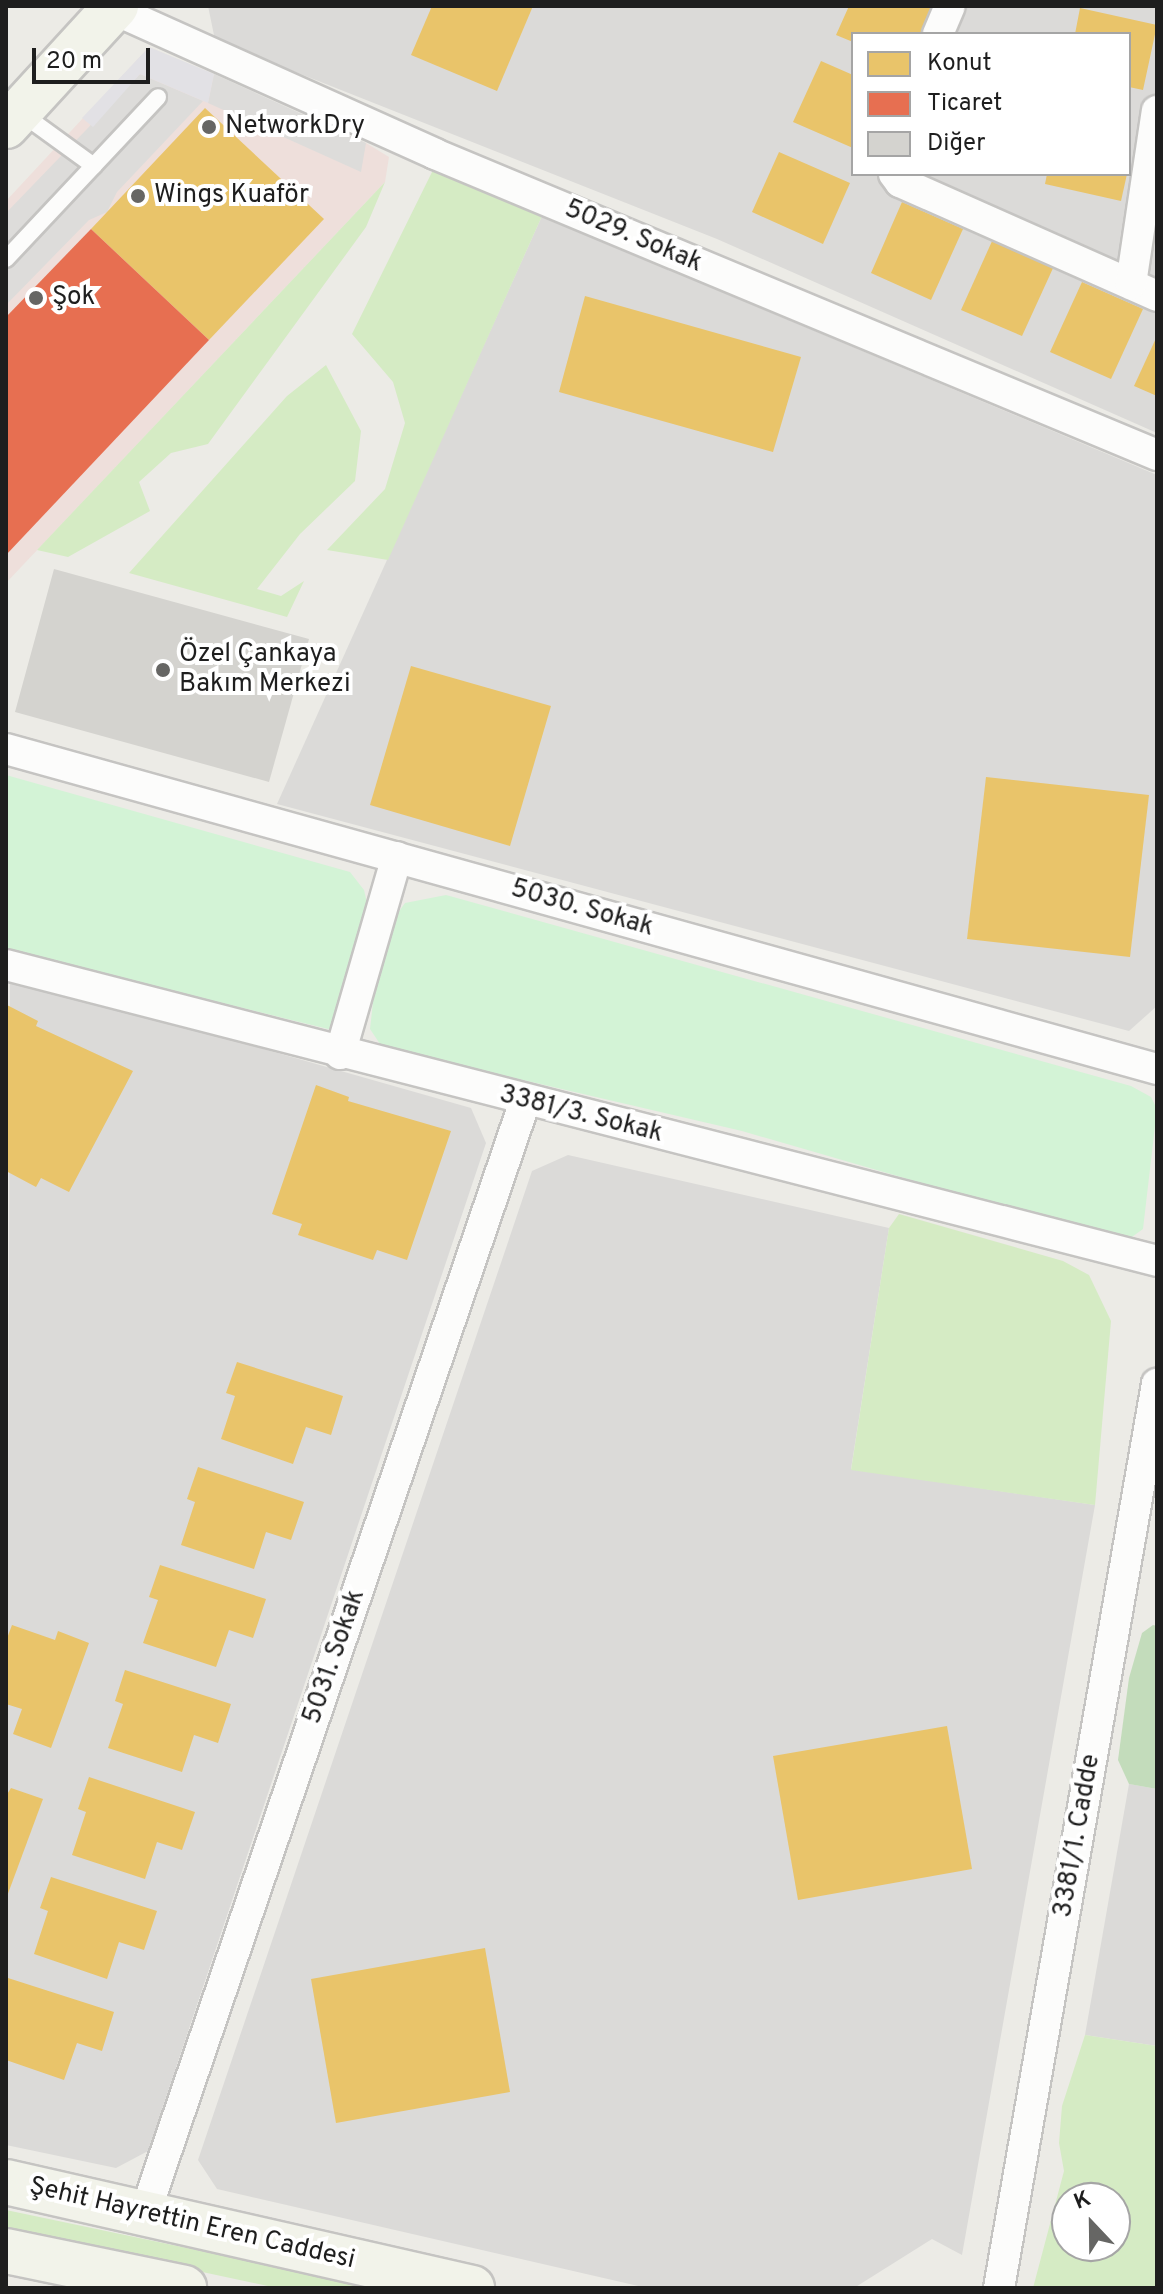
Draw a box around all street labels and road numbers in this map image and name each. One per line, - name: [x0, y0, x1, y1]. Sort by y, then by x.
- street label: 5029. Sokak: [560, 194, 706, 280]
- street label: 5030. Sokak: [507, 874, 657, 944]
- street label: 3381/3. Sokak: [496, 1080, 666, 1150]
- street label: 5031. Sokak: [297, 1586, 373, 1728]
- street label: 3381/1. Cadde: [1048, 1752, 1108, 1920]
- street label: Şehit Hayrettin Eren Caddesi: [26, 2171, 358, 2277]

